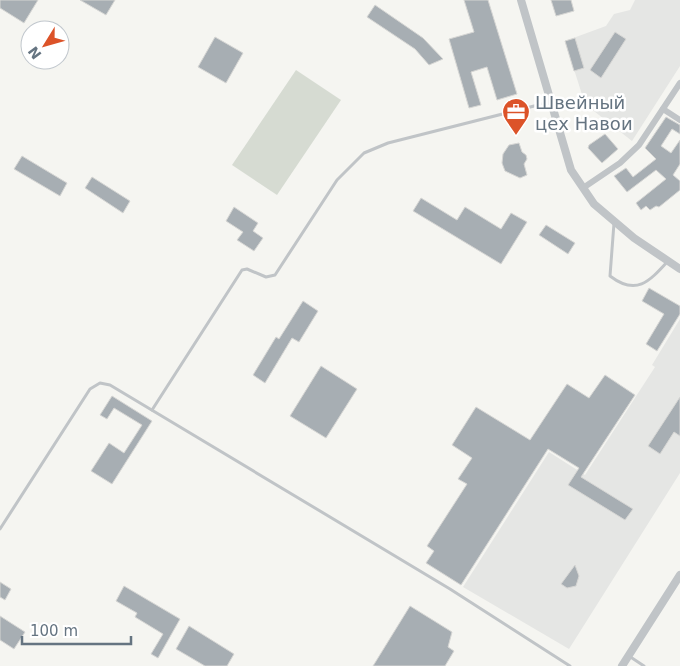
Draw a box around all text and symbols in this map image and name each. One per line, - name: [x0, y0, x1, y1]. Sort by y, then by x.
- north arrow: [20, 20, 70, 70]
- text: N: [25, 43, 45, 62]
- place label: Швейный цех Навои: [535, 92, 633, 134]
- office icon: Швейный цех Навои: [501, 97, 531, 136]
- scale bar: [22, 614, 131, 646]
- text: 100 m: [30, 622, 78, 640]

